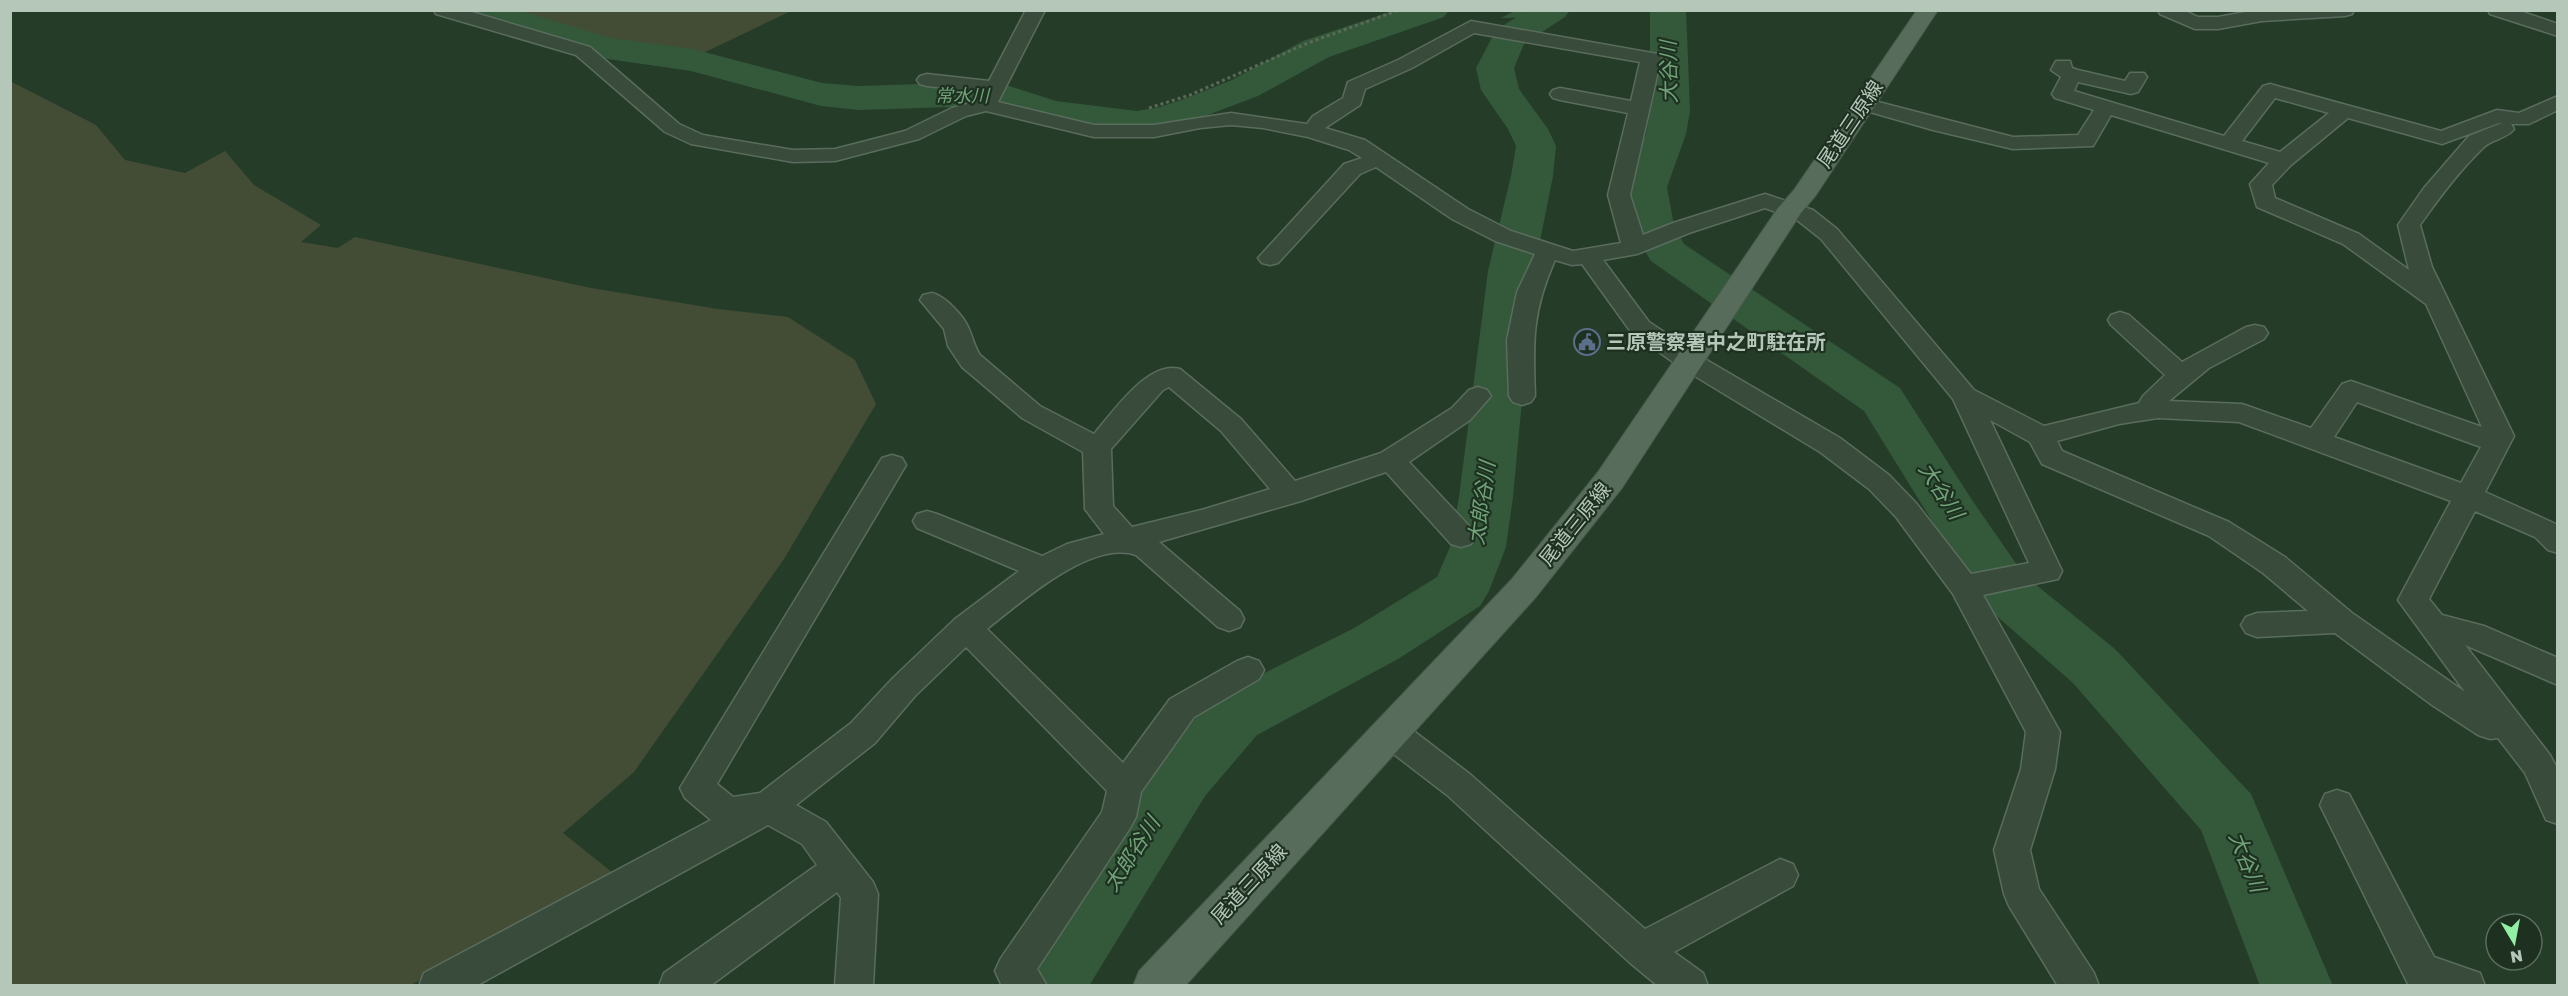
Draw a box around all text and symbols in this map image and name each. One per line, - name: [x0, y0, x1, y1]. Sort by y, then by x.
- water label: 大谷川: [1654, 38, 1682, 104]
- street label: 尾道三原線: [1811, 75, 1887, 172]
- water label: 常水川: [935, 84, 991, 106]
- public building icon: 三原警察署中之町駐在所: [1572, 327, 1602, 357]
- place label: 三原警察署中之町駐在所: [1606, 329, 1826, 353]
- water label: 太郎谷川: [1462, 457, 1500, 546]
- water label: 大谷川: [1914, 457, 1971, 526]
- street label: 尾道三原線: [1533, 477, 1615, 570]
- water label: 太郎谷川: [1097, 809, 1166, 896]
- water label: 大谷川: [2224, 828, 2273, 898]
- street label: 尾道三原線: [1205, 839, 1291, 928]
- north arrow: [2484, 912, 2544, 972]
- text: N: [2509, 946, 2524, 968]

